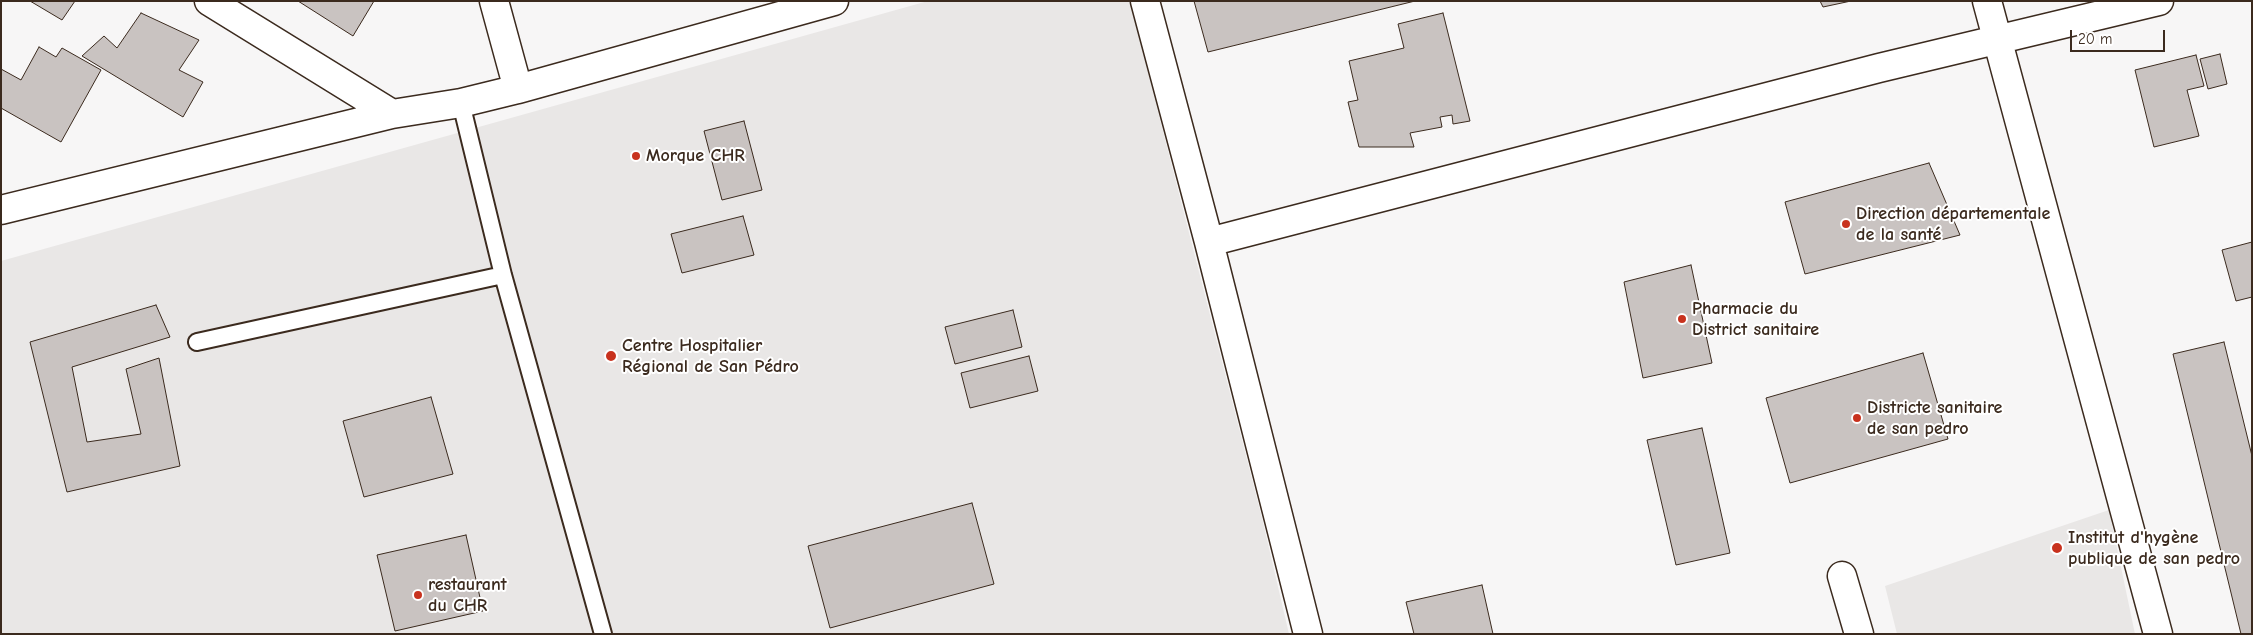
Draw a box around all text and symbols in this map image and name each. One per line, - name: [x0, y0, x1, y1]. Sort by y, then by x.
- scale bar: [2073, 20, 2168, 52]
- text: 20 m: [2078, 30, 2112, 48]
- place label: Morque CHR: [646, 145, 745, 167]
- marker: Morque CHR: [630, 150, 642, 162]
- place label: Direction départementale de la santé: [1856, 203, 2050, 245]
- marker: Direction départementale de la santé: [1840, 218, 1852, 230]
- place label: Pharmacie du District sanitaire: [1692, 298, 1819, 340]
- marker: Pharmacie du District sanitaire: [1676, 313, 1688, 325]
- place label: Centre Hospitalier Régional de San Pédro: [622, 335, 799, 378]
- marker: Centre Hospitalier Régional de San Pédro: [604, 349, 618, 363]
- place label: Districte sanitaire de san pedro: [1867, 397, 2002, 439]
- marker: Districte sanitaire de san pedro: [1851, 412, 1863, 424]
- place label: Institut d'hygène publique de san pedro: [2068, 527, 2240, 570]
- marker: Institut d'hygène publique de san pedro: [2050, 541, 2064, 555]
- place label: restaurant du CHR: [428, 574, 507, 616]
- marker: restaurant du CHR: [412, 589, 424, 601]

